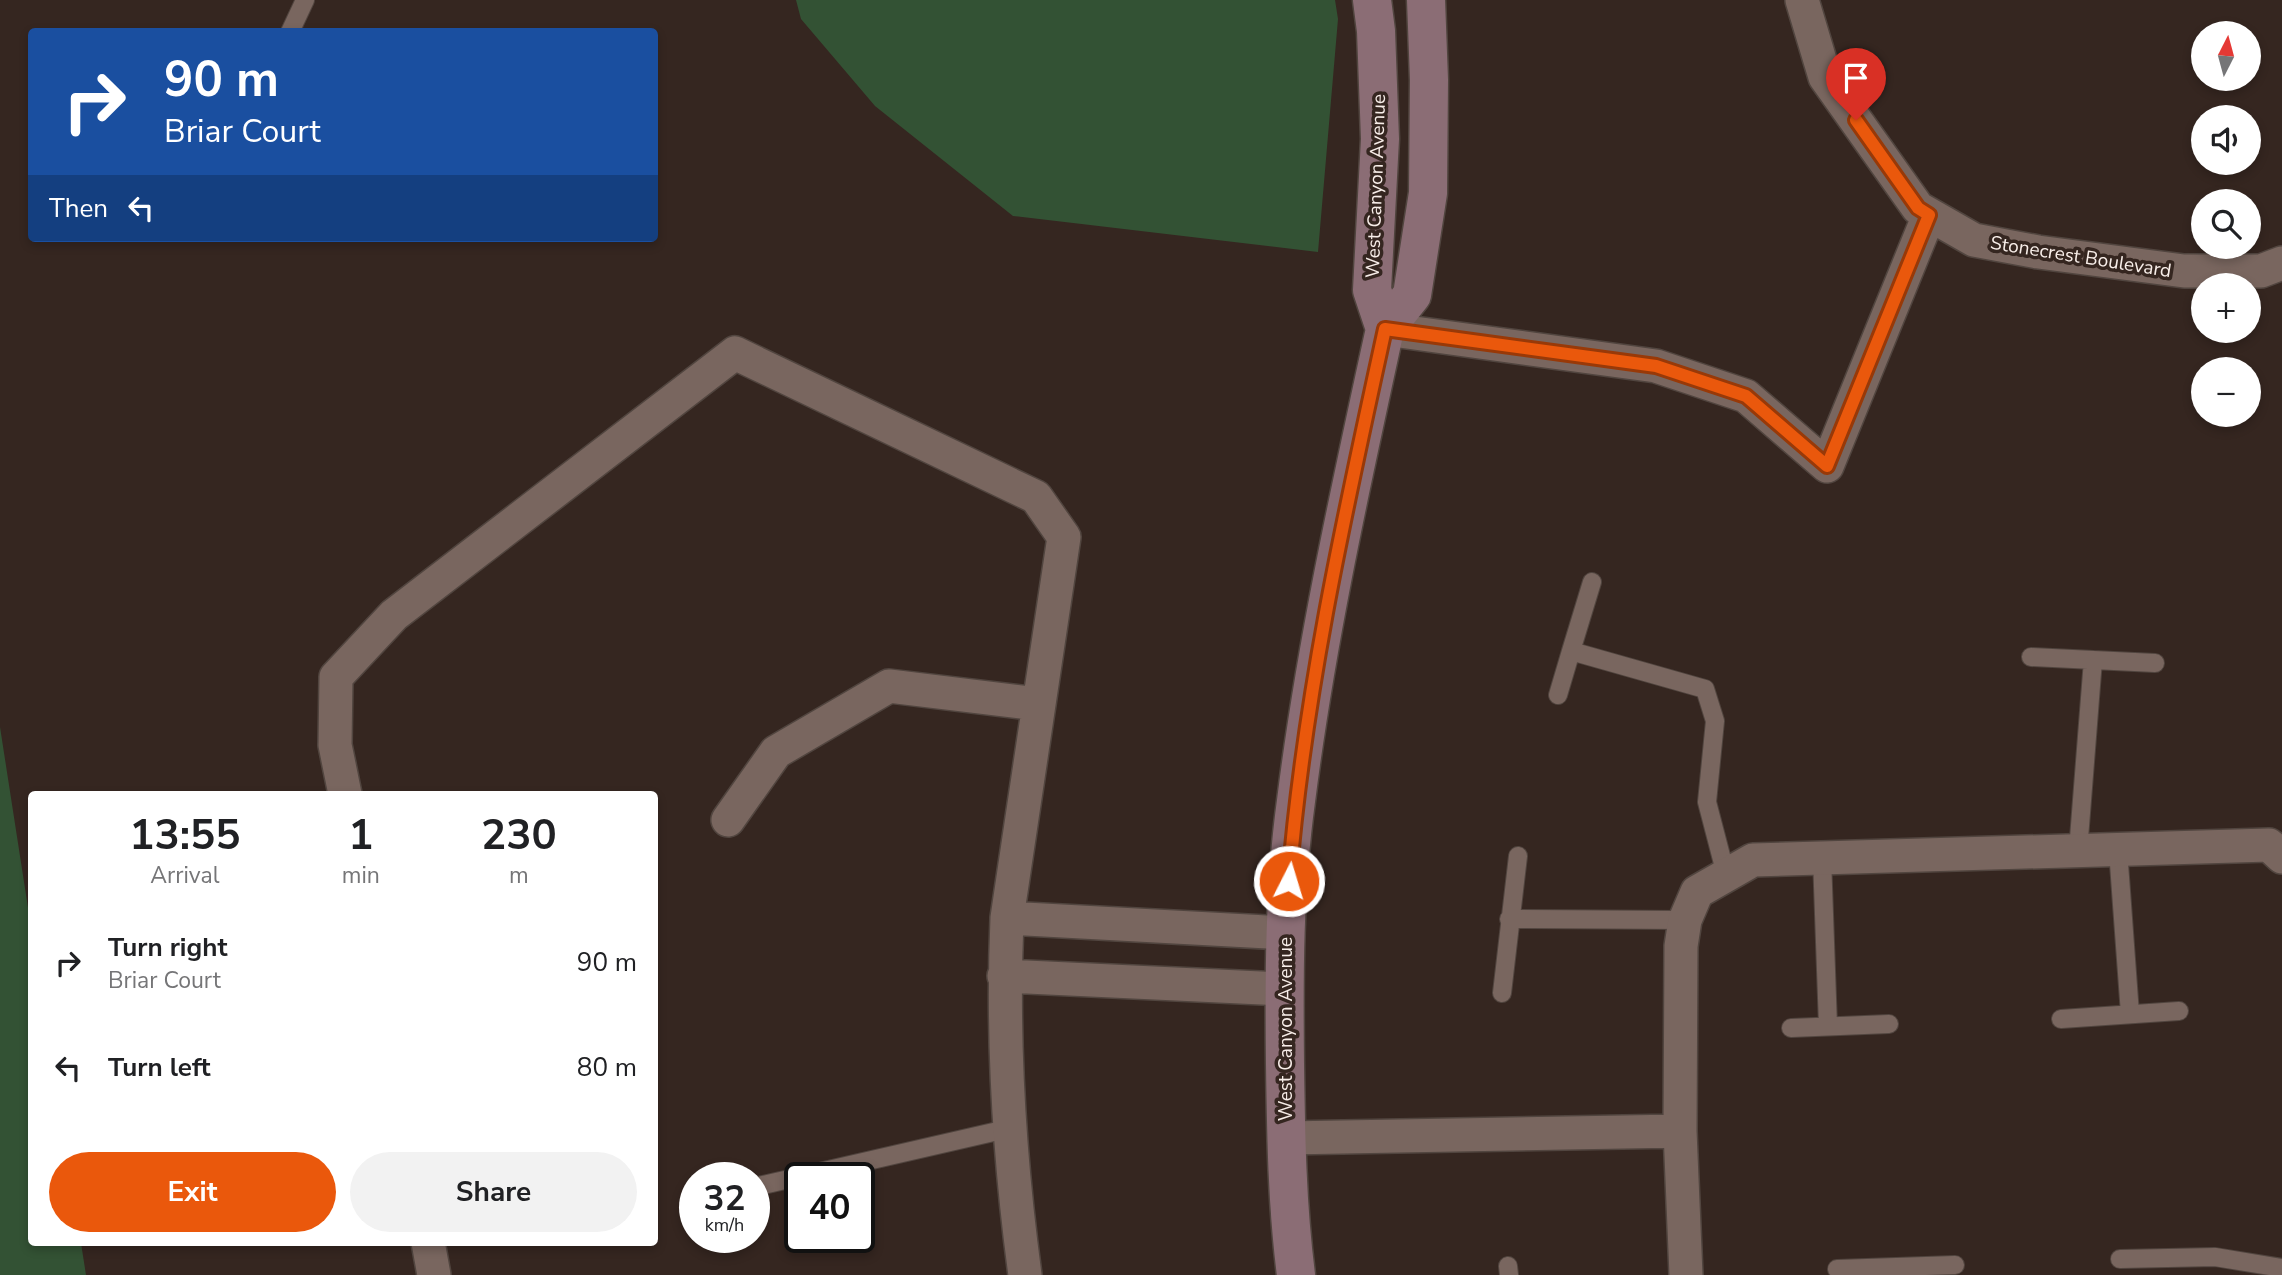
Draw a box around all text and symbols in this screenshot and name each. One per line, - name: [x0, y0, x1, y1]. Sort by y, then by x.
- north arrow: [2191, 21, 2261, 91]
- map controls: [2191, 21, 2261, 427]
- text: 90 m: [164, 46, 279, 113]
- pin: [1826, 48, 1886, 120]
- icon: right: [49, 56, 140, 147]
- icon: arrive: [1837, 59, 1875, 97]
- street label: West Canyon Avenue: [1360, 94, 1392, 279]
- button: sound: [2191, 105, 2261, 175]
- text: Briar Court: [164, 110, 321, 153]
- icon: left: [122, 189, 160, 227]
- button: search: [2191, 189, 2261, 259]
- text: Then: [49, 191, 108, 226]
- street label: Stonecrest Boulevard: [1989, 230, 2173, 284]
- button: +: [2191, 273, 2261, 343]
- button: −: [2191, 357, 2261, 427]
- text: 13:55: [129, 807, 240, 864]
- text: 1: [348, 807, 373, 864]
- text: 230: [481, 807, 557, 864]
- position arrow: [1252, 844, 1326, 918]
- text: Arrival: [150, 860, 219, 891]
- text: min: [342, 860, 380, 891]
- text: m: [509, 860, 529, 891]
- text: Turn right: [108, 930, 227, 965]
- street label: West Canyon Avenue: [1273, 937, 1299, 1121]
- icon: right: [49, 944, 87, 982]
- text: 90 m: [577, 945, 637, 980]
- text: Briar Court: [108, 965, 221, 996]
- icon: left: [49, 1049, 87, 1087]
- text: Turn left: [108, 1050, 211, 1085]
- text: 80 m: [577, 1050, 637, 1085]
- button: Exit: [49, 1152, 336, 1232]
- button: Share: [350, 1152, 637, 1232]
- speed limit sign: 40: [784, 1162, 875, 1253]
- text: 32: [703, 1175, 746, 1222]
- text: km/h: [705, 1213, 744, 1237]

